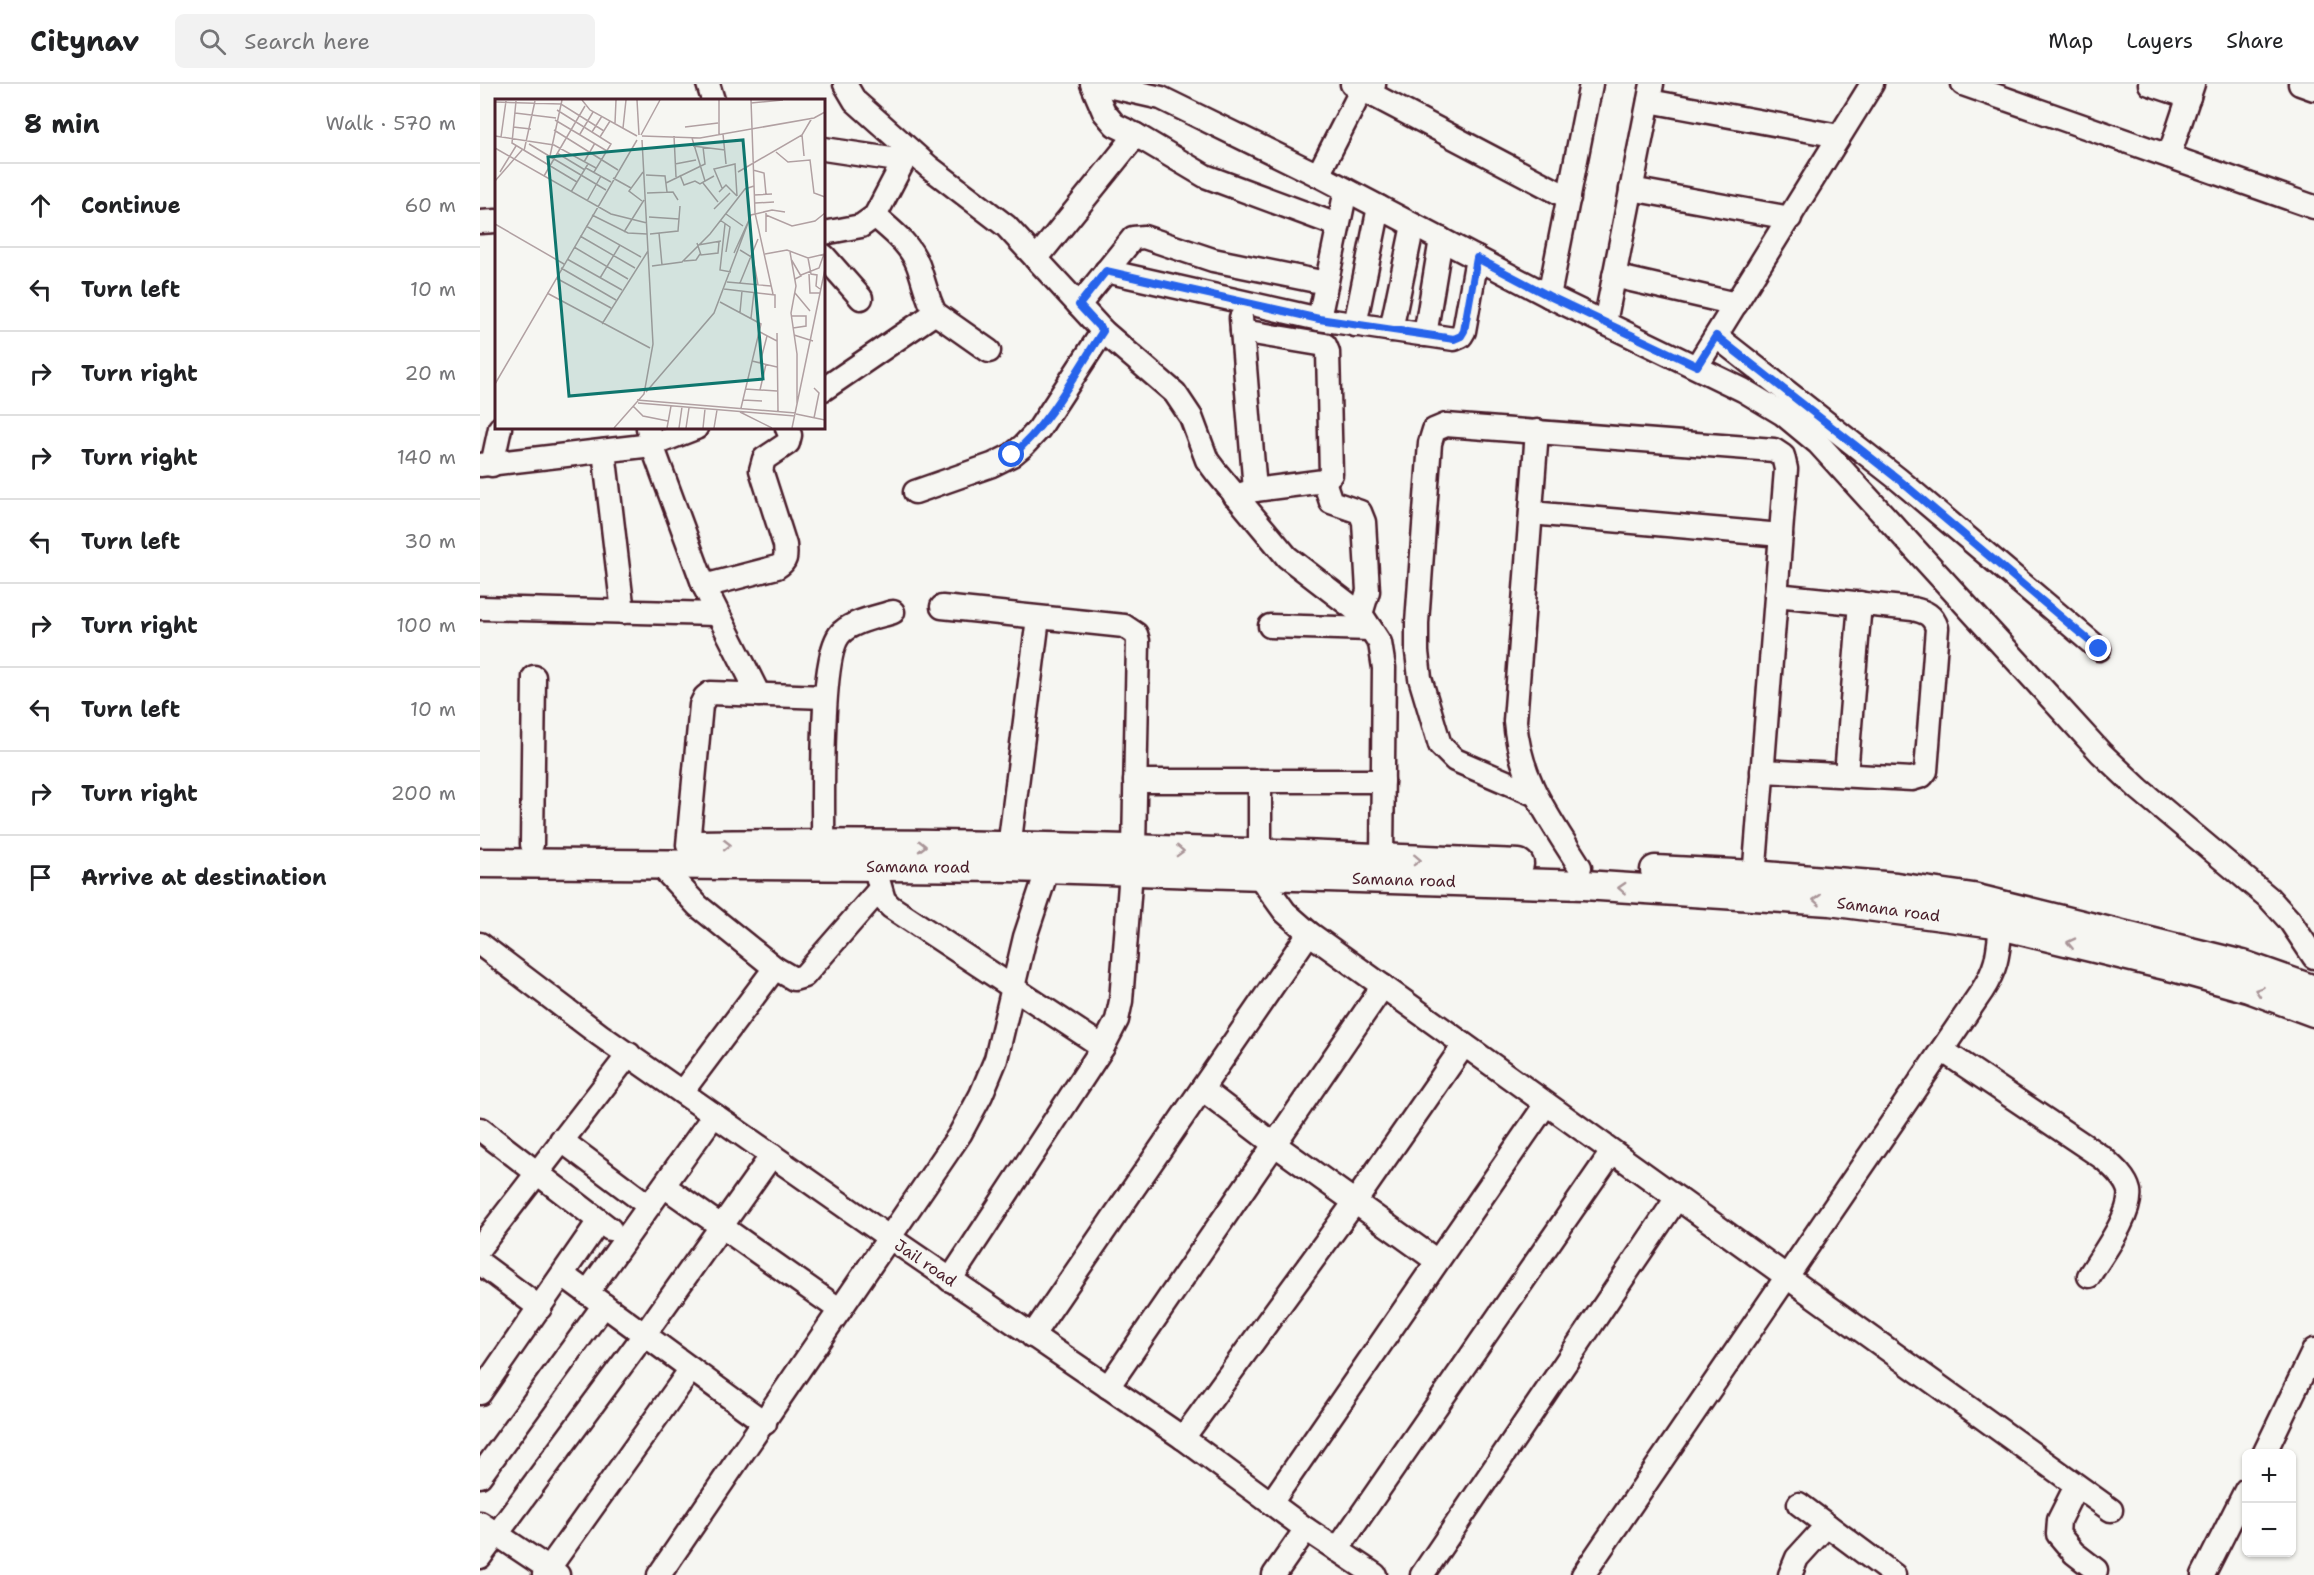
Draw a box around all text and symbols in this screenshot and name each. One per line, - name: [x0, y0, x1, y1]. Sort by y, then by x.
- search box: [175, 14, 595, 68]
- text: Citynav: [30, 22, 139, 60]
- icon: search: [196, 25, 229, 58]
- text: Search here: [244, 27, 370, 56]
- text: Map: [2048, 27, 2093, 55]
- text: Layers: [2126, 27, 2193, 55]
- text: Share: [2226, 27, 2284, 55]
- inset map: [495, 99, 825, 429]
- text: 8 min: [24, 106, 100, 141]
- text: Walk · 570 m: [326, 110, 456, 136]
- icon: ahead: [24, 189, 57, 222]
- text: Continue: [81, 191, 181, 220]
- text: 60 m: [404, 192, 456, 218]
- icon: left: [24, 273, 57, 306]
- text: Turn left: [81, 275, 180, 304]
- text: 10 m: [410, 276, 456, 302]
- icon: right: [24, 357, 57, 390]
- text: Turn right: [81, 359, 198, 388]
- text: 20 m: [405, 360, 456, 386]
- icon: right: [24, 441, 57, 474]
- route start: [998, 441, 1024, 467]
- text: Turn right: [81, 443, 198, 472]
- text: 140 m: [397, 444, 456, 470]
- icon: left: [24, 525, 57, 558]
- text: Turn left: [81, 527, 180, 556]
- text: 30 m: [404, 528, 456, 554]
- icon: right: [24, 609, 57, 642]
- text: Turn right: [81, 611, 198, 640]
- text: 100 m: [396, 612, 456, 638]
- route end: [2085, 635, 2111, 661]
- icon: left: [24, 693, 57, 726]
- text: Turn left: [81, 695, 180, 724]
- text: 10 m: [410, 696, 456, 722]
- icon: right: [24, 777, 57, 810]
- text: Turn right: [81, 779, 198, 808]
- text: 200 m: [391, 780, 456, 806]
- one-way arrow: [723, 839, 732, 851]
- one-way arrow: [918, 840, 927, 852]
- one-way arrow: [1176, 845, 1185, 857]
- one-way arrow: [1413, 853, 1422, 866]
- street label: Samana road: [866, 856, 970, 878]
- icon: arrive: [24, 861, 57, 894]
- text: Arrive at destination: [81, 863, 327, 892]
- street label: Samana road: [1352, 868, 1456, 892]
- one-way arrow: [1618, 881, 1627, 894]
- street label: Samana road: [1836, 892, 1941, 927]
- one-way arrow: [1812, 894, 1821, 907]
- one-way arrow: [2066, 937, 2076, 950]
- one-way arrow: [2254, 986, 2265, 999]
- street label: Jail road: [891, 1234, 961, 1291]
- map controls: [2242, 1449, 2296, 1557]
- button: +: [2242, 1449, 2296, 1503]
- button: −: [2242, 1503, 2296, 1557]

